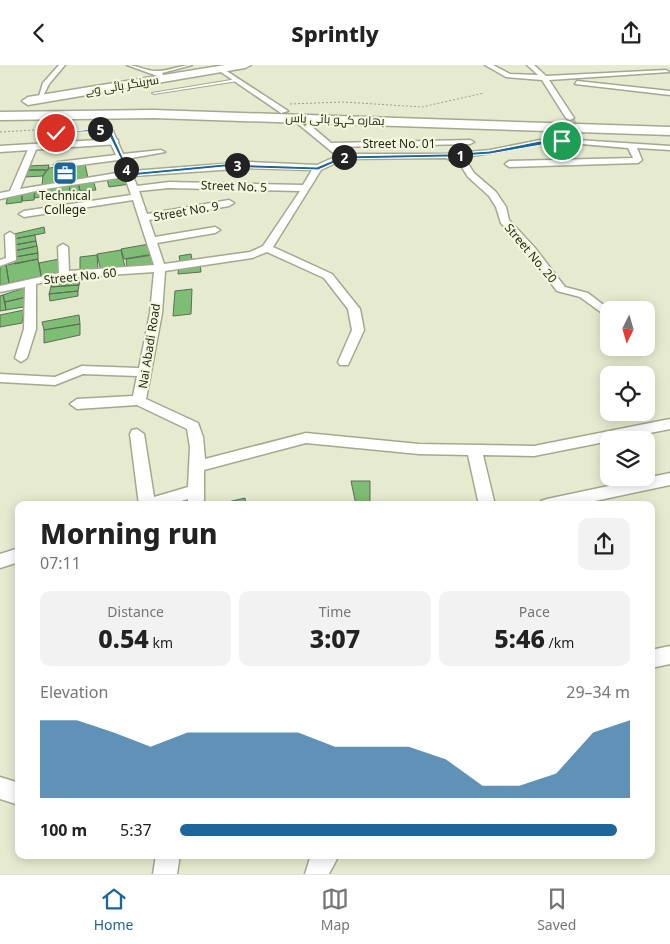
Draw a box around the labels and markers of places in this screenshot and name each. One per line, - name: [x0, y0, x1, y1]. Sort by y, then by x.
- pin: [35, 112, 77, 154]
- pin: 5: [88, 117, 112, 141]
- pin: [541, 120, 583, 162]
- pin: 1: [448, 143, 472, 167]
- pin: 2: [332, 145, 356, 169]
- pin: 3: [224, 153, 250, 177]
- pin: 4: [114, 157, 138, 181]
- office icon: Technical College: [52, 160, 78, 186]
- place label: Technical College: [39, 187, 91, 218]

